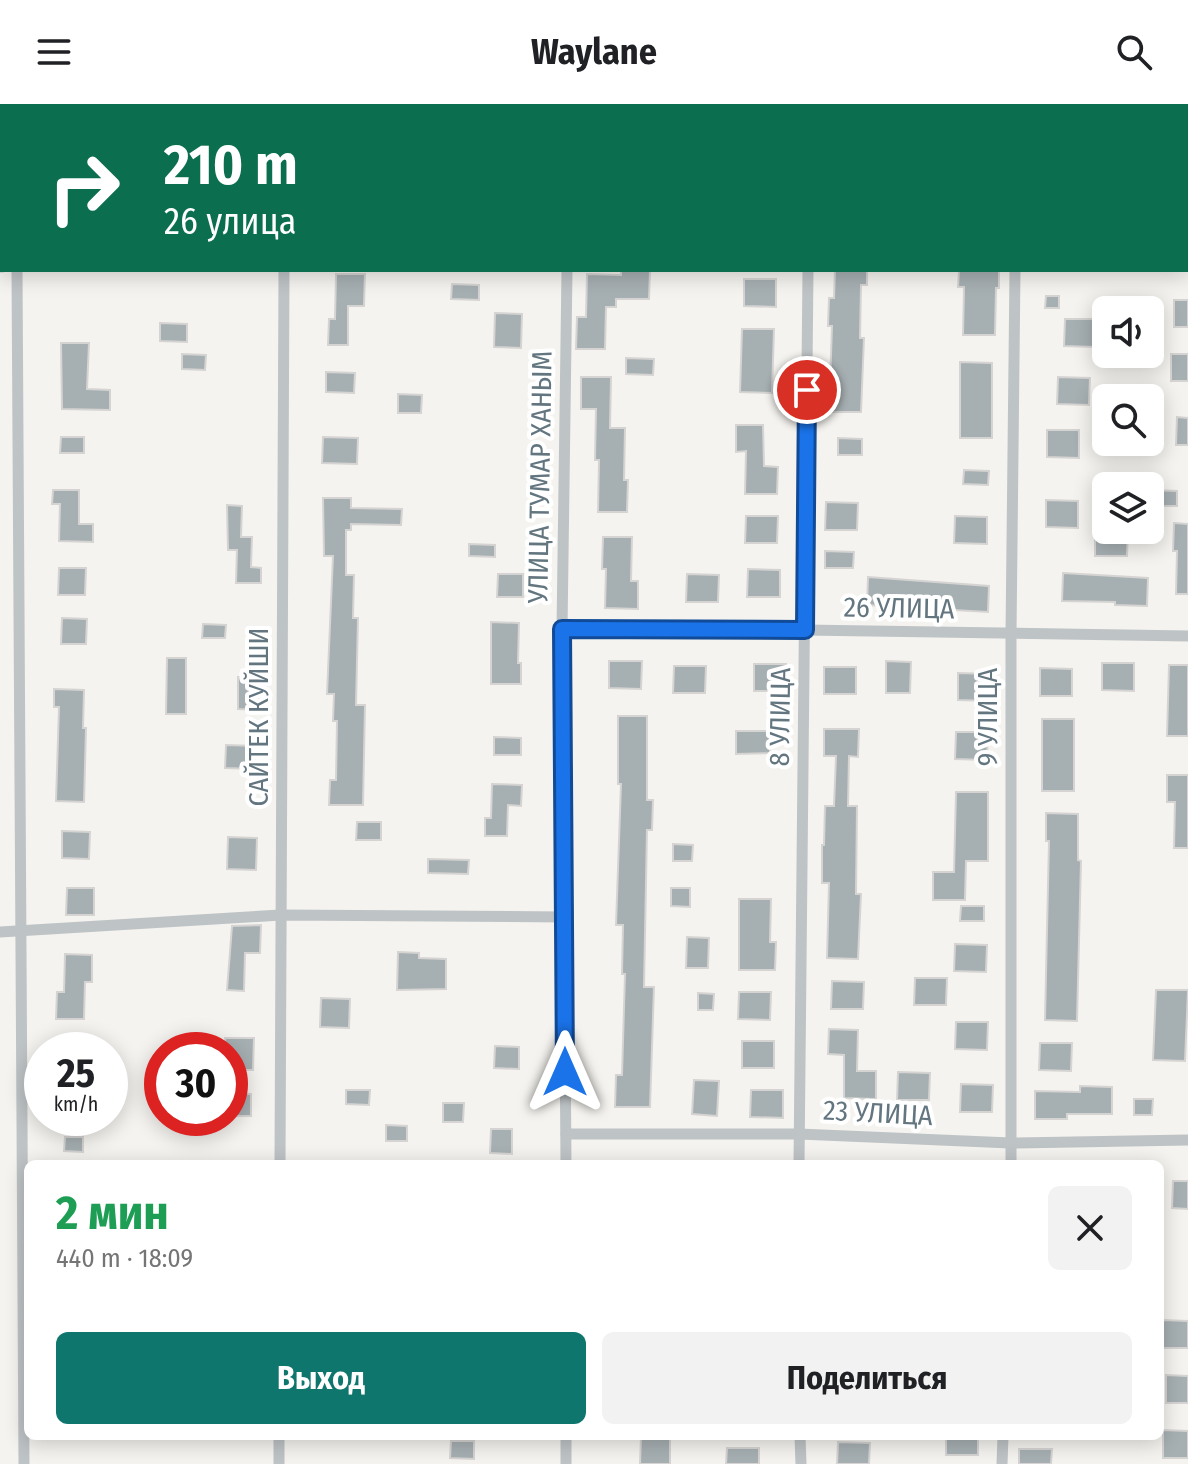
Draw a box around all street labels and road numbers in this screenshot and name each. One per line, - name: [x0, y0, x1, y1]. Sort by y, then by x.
- street label: УЛИЦА ТУМАР ХАНЫМ: [521, 350, 559, 605]
- street label: 26 УЛИЦА: [843, 591, 955, 625]
- street label: САЙТЕК КУЙШИ: [242, 627, 275, 807]
- street label: 8 УЛИЦА: [763, 667, 797, 767]
- street label: 9 УЛИЦА: [971, 668, 1004, 766]
- street label: 23 УЛИЦА: [822, 1094, 934, 1132]

